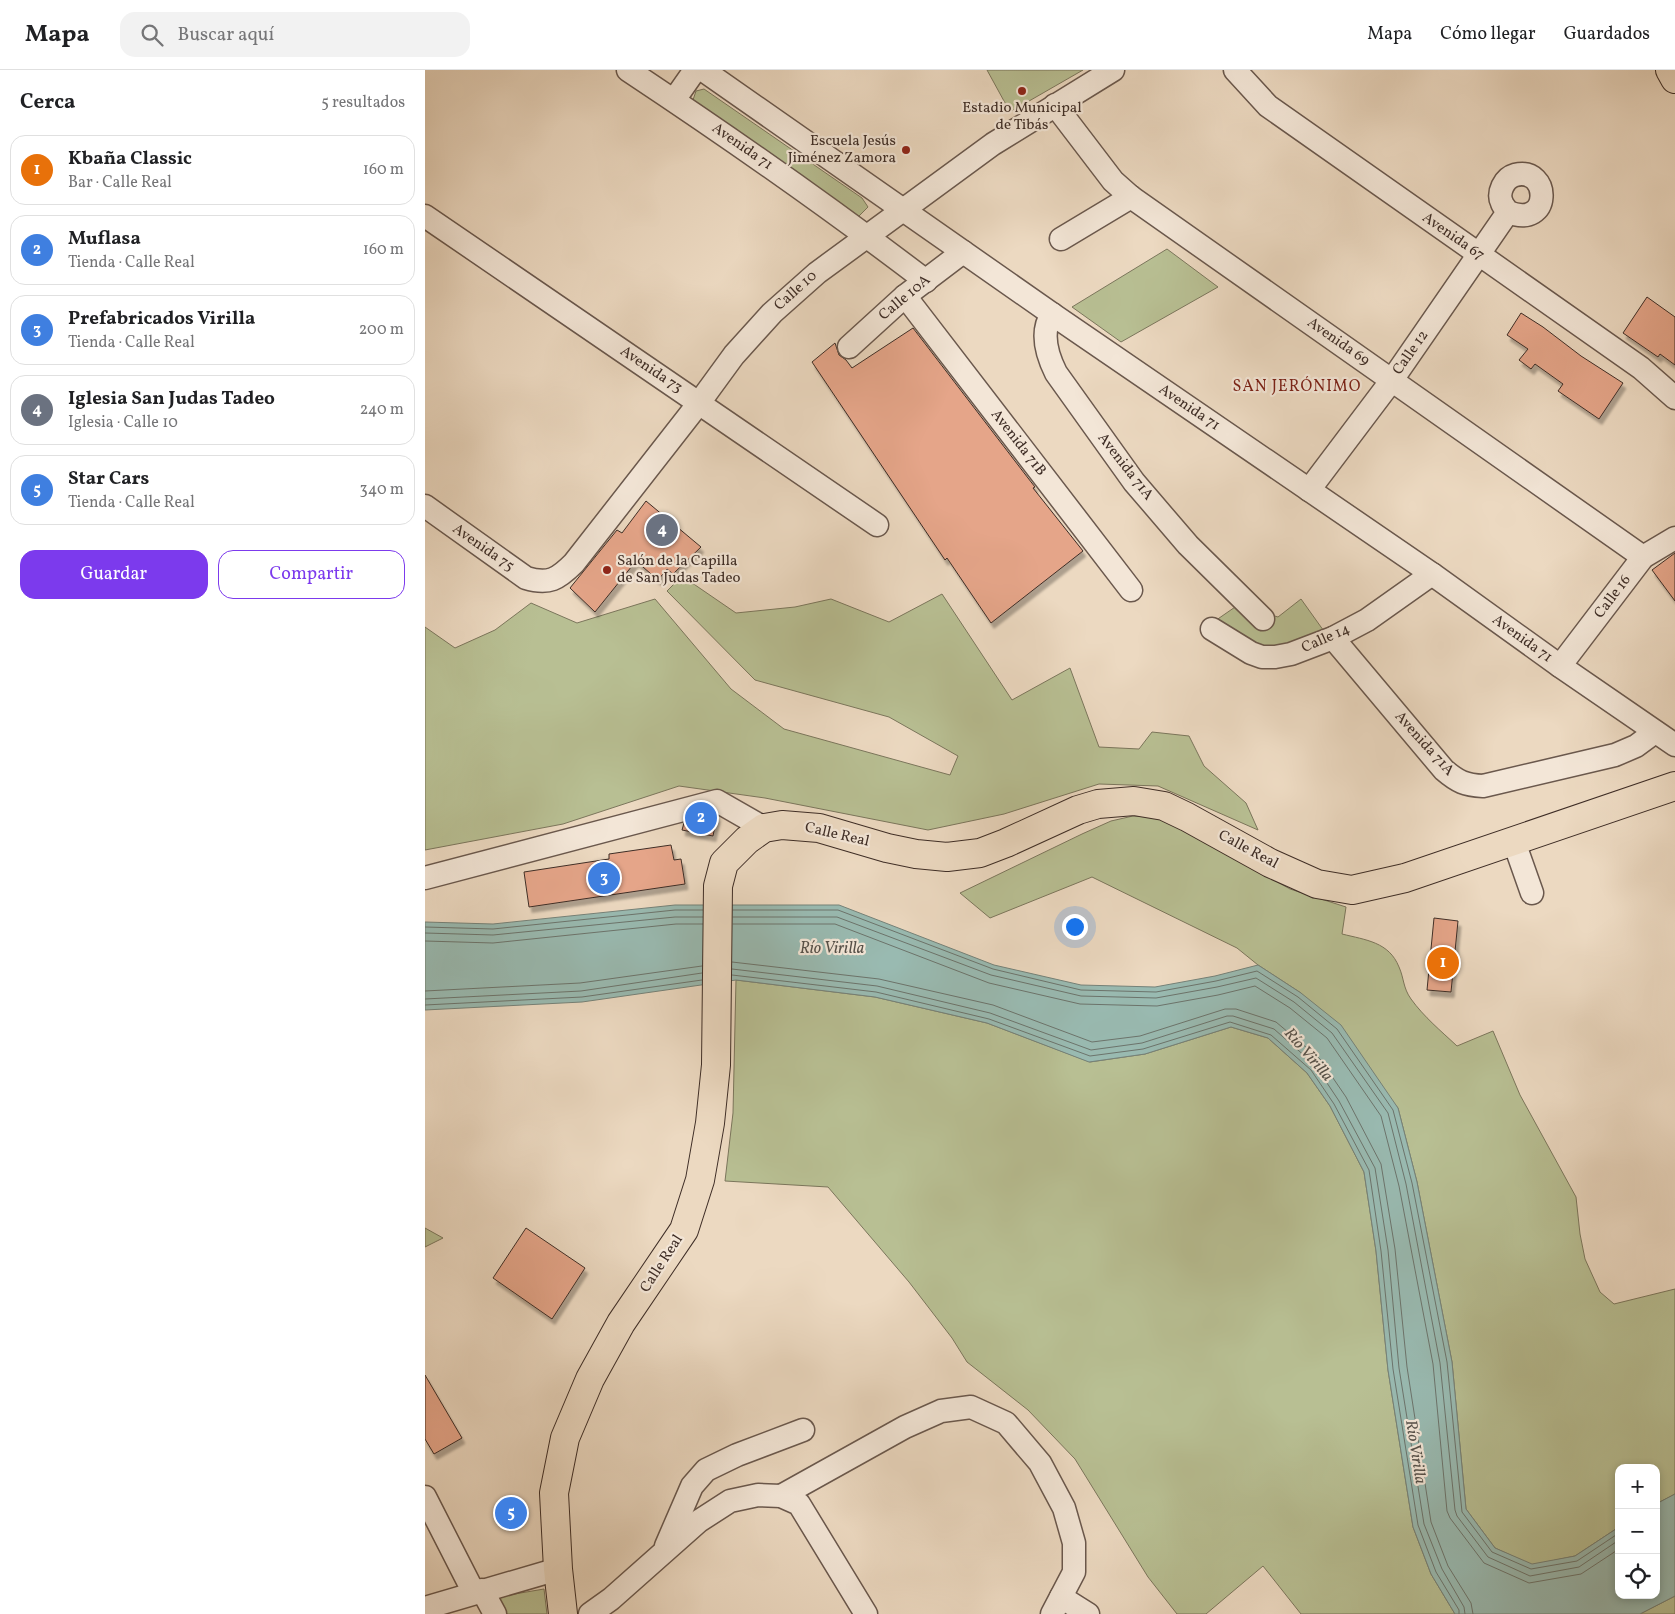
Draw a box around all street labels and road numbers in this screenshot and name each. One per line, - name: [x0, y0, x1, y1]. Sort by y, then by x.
- street label: Avenida 71: [707, 118, 777, 176]
- street label: Avenida 67: [1418, 208, 1488, 266]
- street label: Calle 10: [770, 266, 822, 316]
- street label: Calle 10A: [875, 270, 936, 326]
- street label: Avenida 69: [1302, 313, 1374, 371]
- street label: Calle 12: [1388, 326, 1434, 380]
- street label: Avenida 73: [616, 341, 686, 399]
- street label: Avenida 71: [1154, 380, 1224, 436]
- street label: Avenida 71B: [985, 405, 1051, 481]
- street label: Avenida 71A: [1092, 429, 1158, 506]
- street label: Avenida 75: [448, 519, 518, 577]
- street label: Calle 16: [1590, 571, 1636, 623]
- street label: Avenida 71: [1487, 610, 1557, 668]
- street label: Calle 14: [1298, 619, 1354, 659]
- street label: Avenida 71A: [1389, 707, 1459, 781]
- street label: Calle Real: [803, 817, 871, 853]
- street label: Calle Real: [1214, 825, 1282, 875]
- street label: Calle Real: [635, 1231, 689, 1297]

